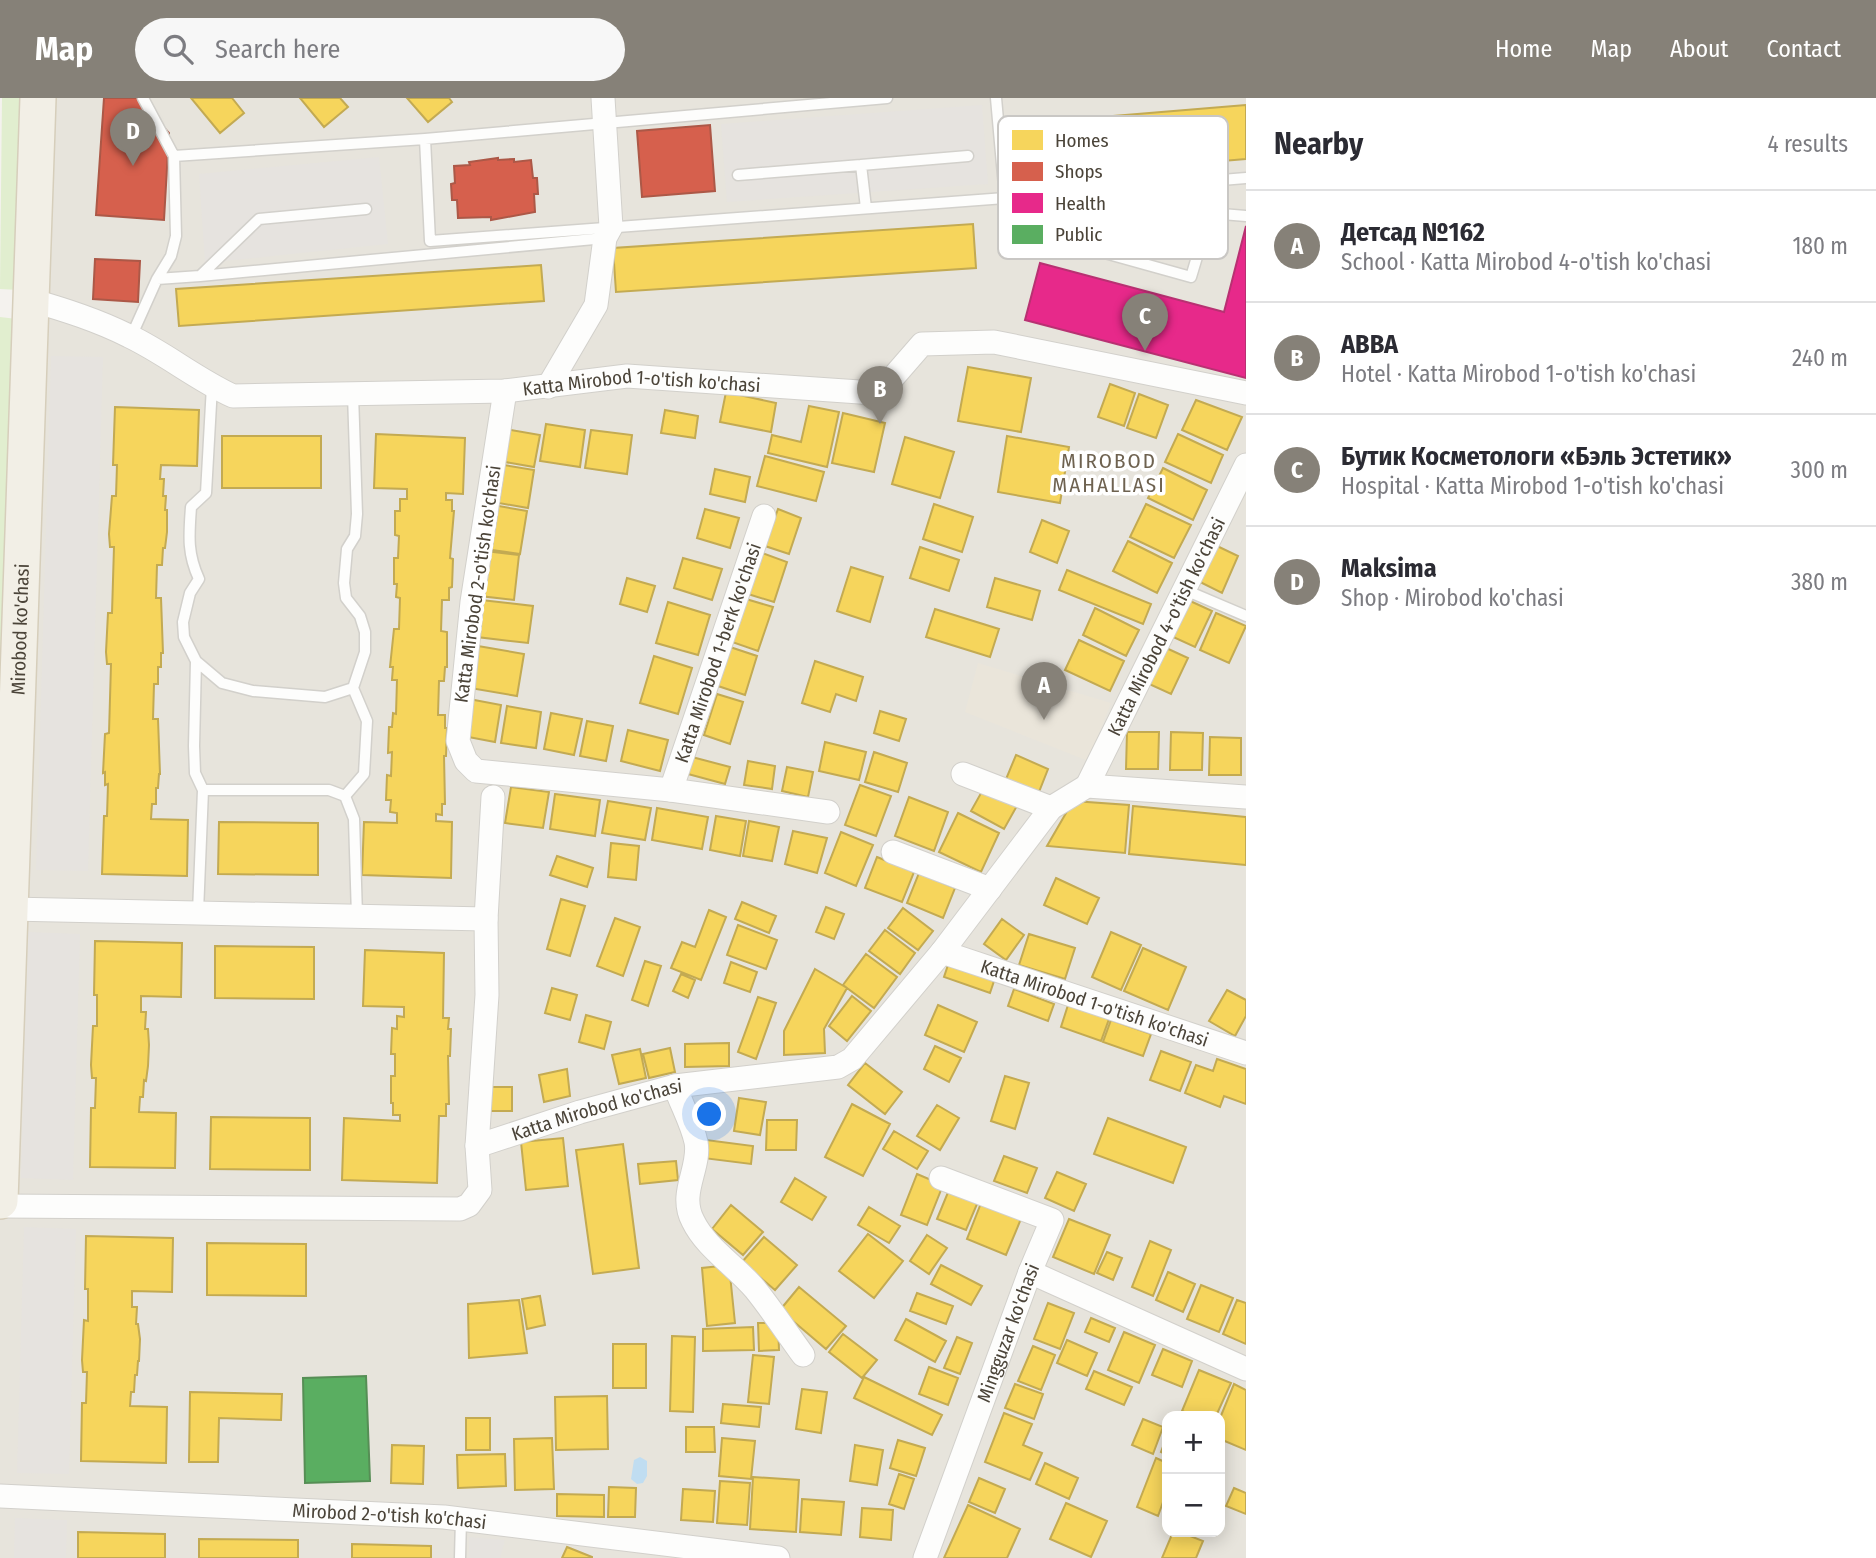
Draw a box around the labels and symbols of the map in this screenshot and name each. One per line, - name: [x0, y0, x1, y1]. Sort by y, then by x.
- pin: D: [110, 108, 156, 166]
- legend: [998, 116, 1228, 259]
- text: Homes: [1055, 129, 1109, 152]
- text: Shops: [1055, 160, 1103, 183]
- text: Health: [1055, 192, 1106, 215]
- text: Public: [1055, 223, 1102, 246]
- pin: C: [1122, 293, 1168, 351]
- street label: Katta Mirobod 1-o'tish ko'chasi: [521, 364, 761, 401]
- pin: B: [857, 366, 903, 424]
- district label: MIROBOD MAHALLASI: [1052, 448, 1166, 498]
- street label: Katta Mirobod 2-o'tish ko'chasi: [449, 464, 506, 704]
- street label: Katta Mirobod 4-o'tish ko'chasi: [1103, 514, 1230, 740]
- street label: Katta Mirobod 1-berk ko'chasi: [670, 540, 766, 766]
- street label: Mirobod ko'chasi: [6, 563, 34, 696]
- pin: A: [1021, 662, 1067, 720]
- street label: Katta Mirobod 1-o'tish ko'chasi: [978, 955, 1212, 1052]
- street label: Katta Mirobod ko'chasi: [509, 1074, 683, 1146]
- your location: [692, 1097, 726, 1131]
- street label: Mingguzar ko'chasi: [972, 1260, 1044, 1405]
- street label: Mirobod 2-o'tish ko'chasi: [292, 1499, 488, 1534]

